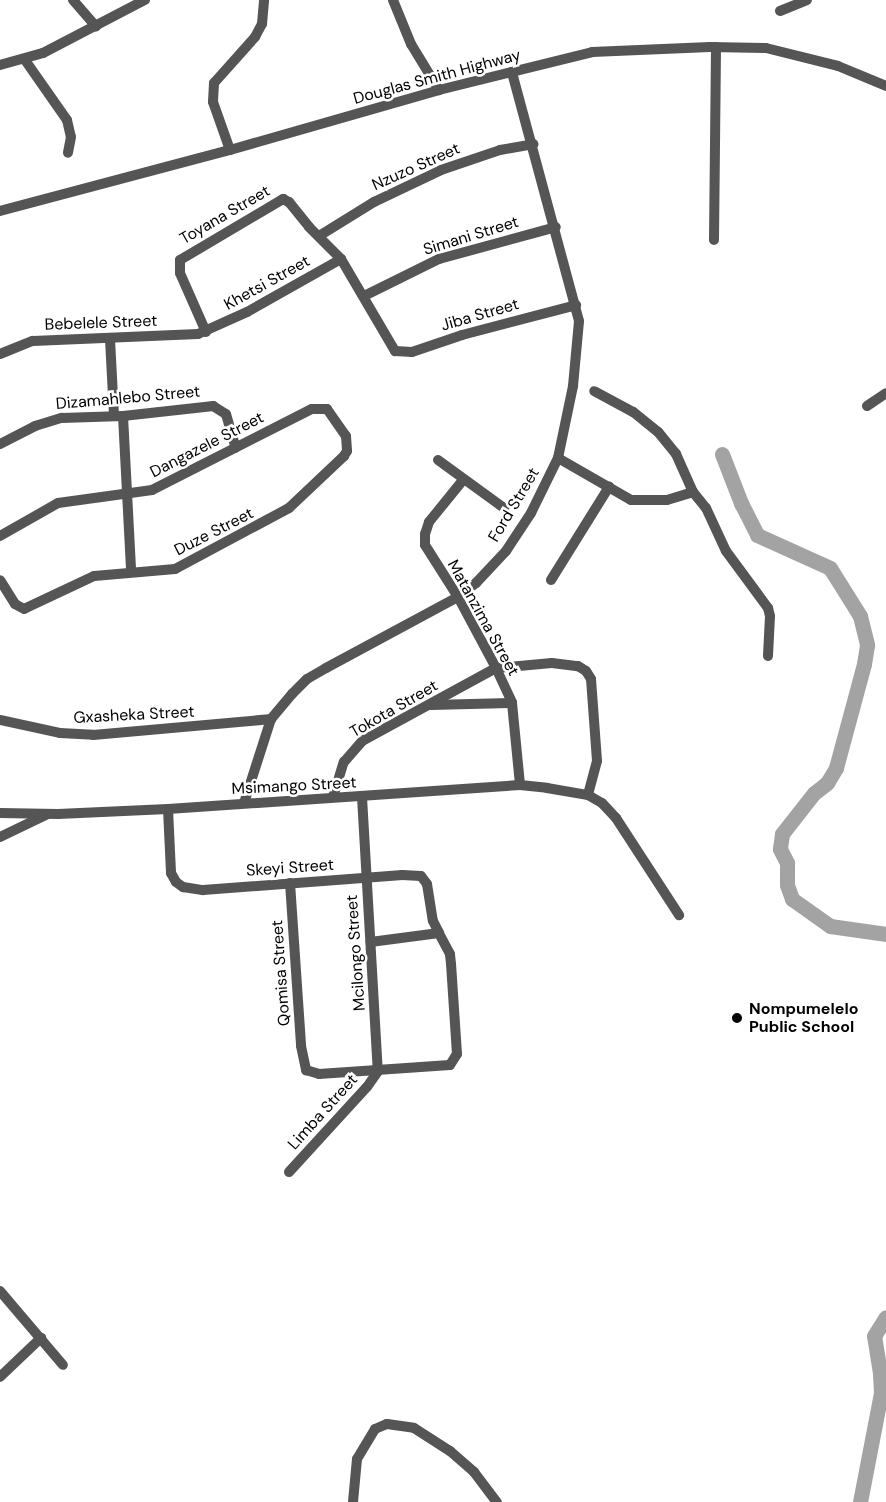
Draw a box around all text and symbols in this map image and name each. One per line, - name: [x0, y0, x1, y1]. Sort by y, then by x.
- street label: Douglas Smith Highway: [351, 45, 523, 109]
- street label: Nzuzo Street: [369, 139, 463, 195]
- street label: Toyana Street: [176, 181, 274, 249]
- street label: Simani Street: [421, 212, 521, 260]
- street label: Khetsi Street: [221, 252, 313, 314]
- street label: Jiba Street: [439, 295, 521, 335]
- street label: Bebelele Street: [44, 311, 158, 335]
- street label: Dizamahlebo Street: [55, 382, 201, 414]
- street label: Dangazele Street: [147, 408, 267, 482]
- street label: Ford Street: [484, 465, 544, 545]
- street label: Duze Street: [171, 504, 257, 560]
- street label: Matanzima Street: [443, 557, 523, 679]
- street label: Tokota Street: [347, 676, 441, 742]
- street label: Gxasheka Street: [73, 702, 195, 728]
- street label: Msimango Street: [231, 773, 357, 799]
- street label: Skeyi Street: [246, 855, 334, 881]
- street label: Mcilongo Street: [342, 894, 370, 1012]
- street label: Qomisa Street: [268, 919, 294, 1027]
- place label: Nompumelelo Public School: [749, 999, 858, 1037]
- marker: Nompumelelo Public School: [730, 1011, 744, 1025]
- street label: Limba Street: [284, 1070, 362, 1154]

